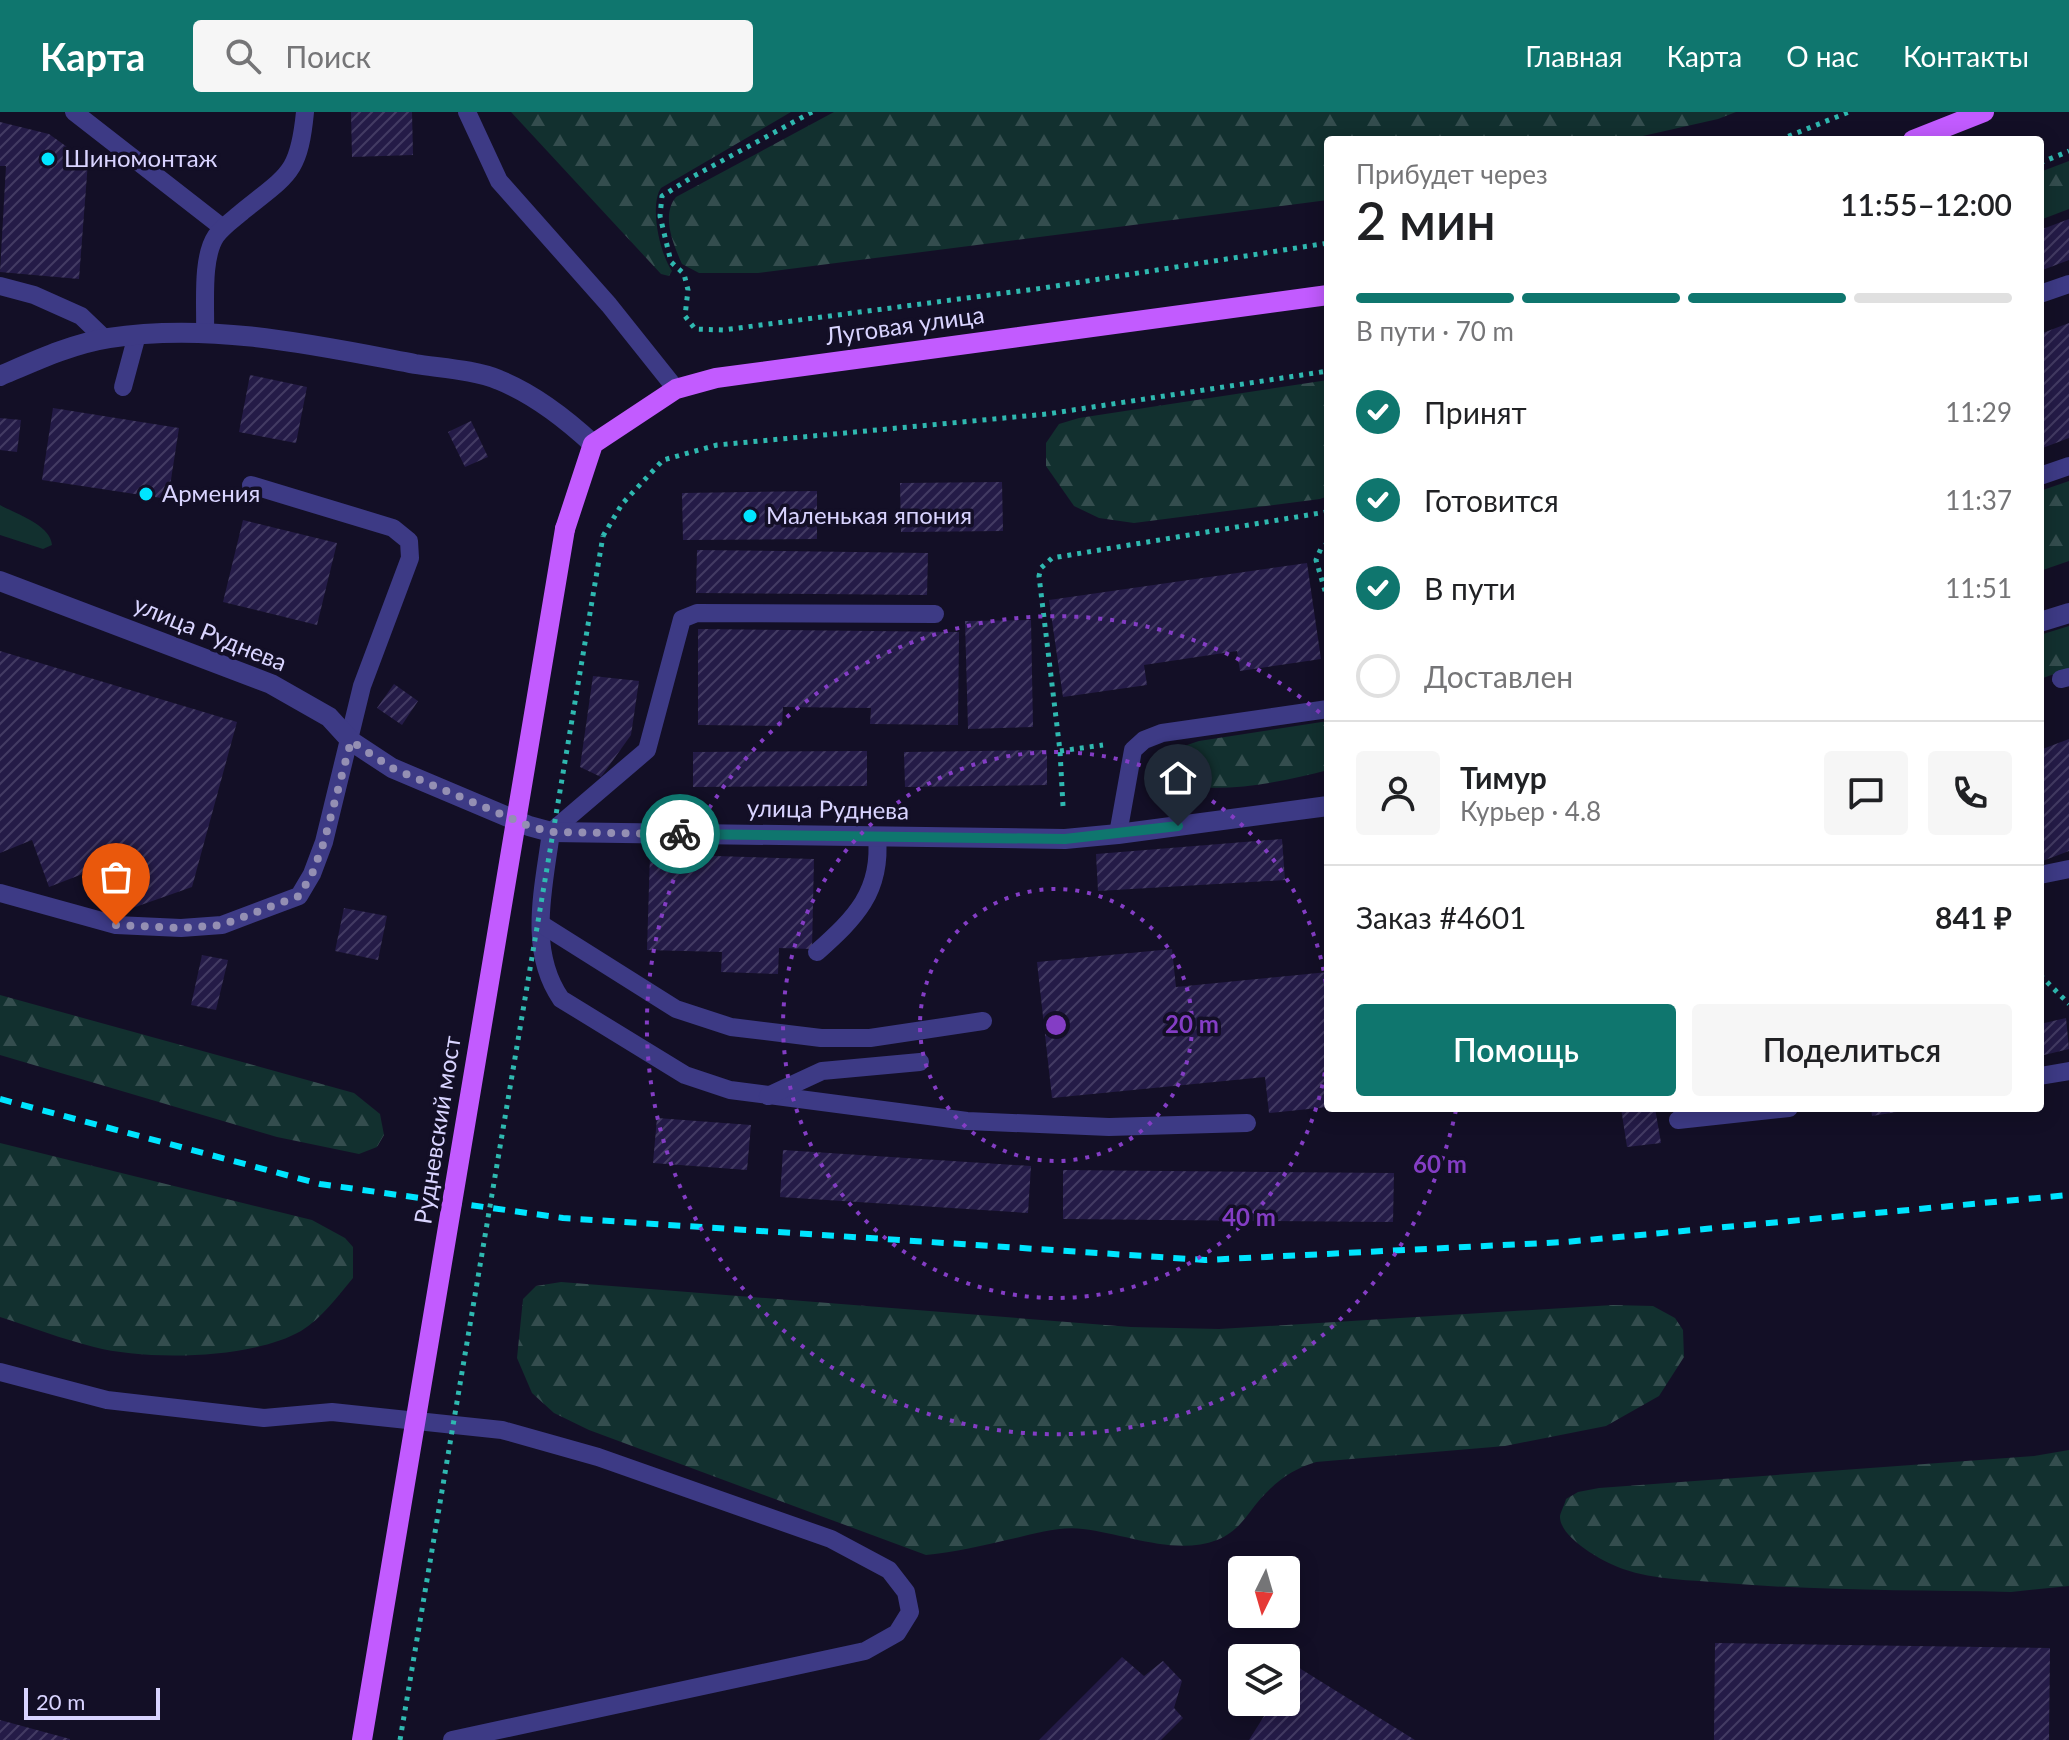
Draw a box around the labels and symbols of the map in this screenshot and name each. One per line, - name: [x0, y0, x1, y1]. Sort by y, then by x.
- place label: Шиномонтаж: [64, 143, 218, 172]
- marker: Шиномонтаж: [39, 150, 57, 168]
- street label: Луговая улица: [823, 299, 986, 350]
- place label: Армения: [162, 478, 260, 507]
- marker: Армения: [137, 485, 155, 503]
- place label: Маленькая япония: [766, 500, 972, 529]
- marker: Маленькая япония: [741, 507, 759, 525]
- street label: улица Руднева: [130, 589, 291, 676]
- pin: [1144, 744, 1212, 826]
- street label: улица Руднева: [747, 793, 909, 824]
- courier: [640, 794, 720, 874]
- pin: [82, 843, 150, 925]
- text: 20 m: [1165, 1009, 1219, 1038]
- centre of rings: [1042, 1011, 1070, 1039]
- street label: Рудневский мост: [407, 1033, 466, 1226]
- text: 60 m: [1413, 1149, 1467, 1178]
- text: 40 m: [1222, 1202, 1276, 1231]
- north arrow: [1228, 1556, 1300, 1628]
- scale bar: [24, 1684, 160, 1720]

